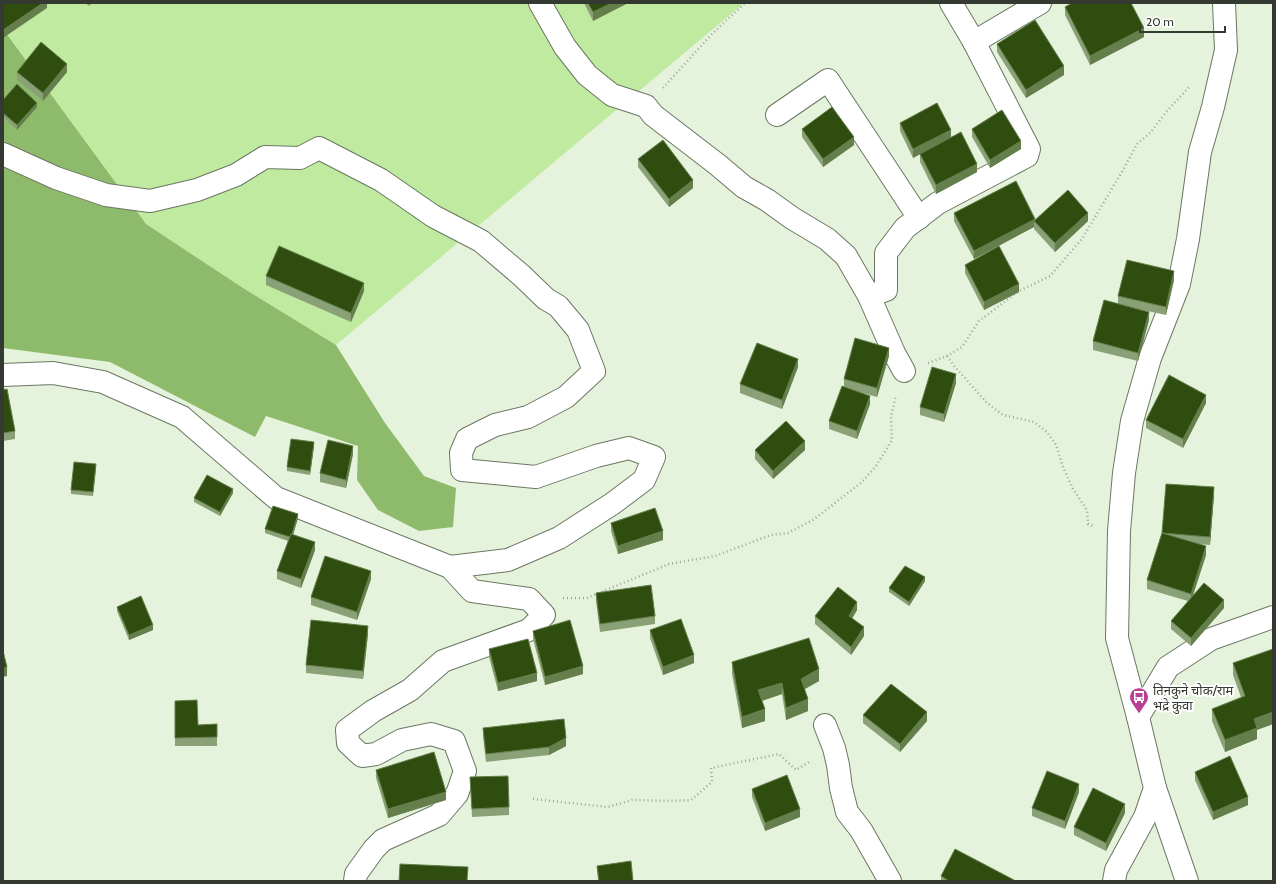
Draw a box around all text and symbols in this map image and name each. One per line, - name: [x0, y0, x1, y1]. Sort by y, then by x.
- scale bar: [1140, 8, 1225, 34]
- text: 20 m: [1146, 14, 1174, 29]
- place label: तिनकुने चोक/राम भद्रे कुवा: [1153, 682, 1234, 714]
- bus stop icon: तिनकुने चोक/राम भद्रे कुवा: [1128, 686, 1150, 714]

